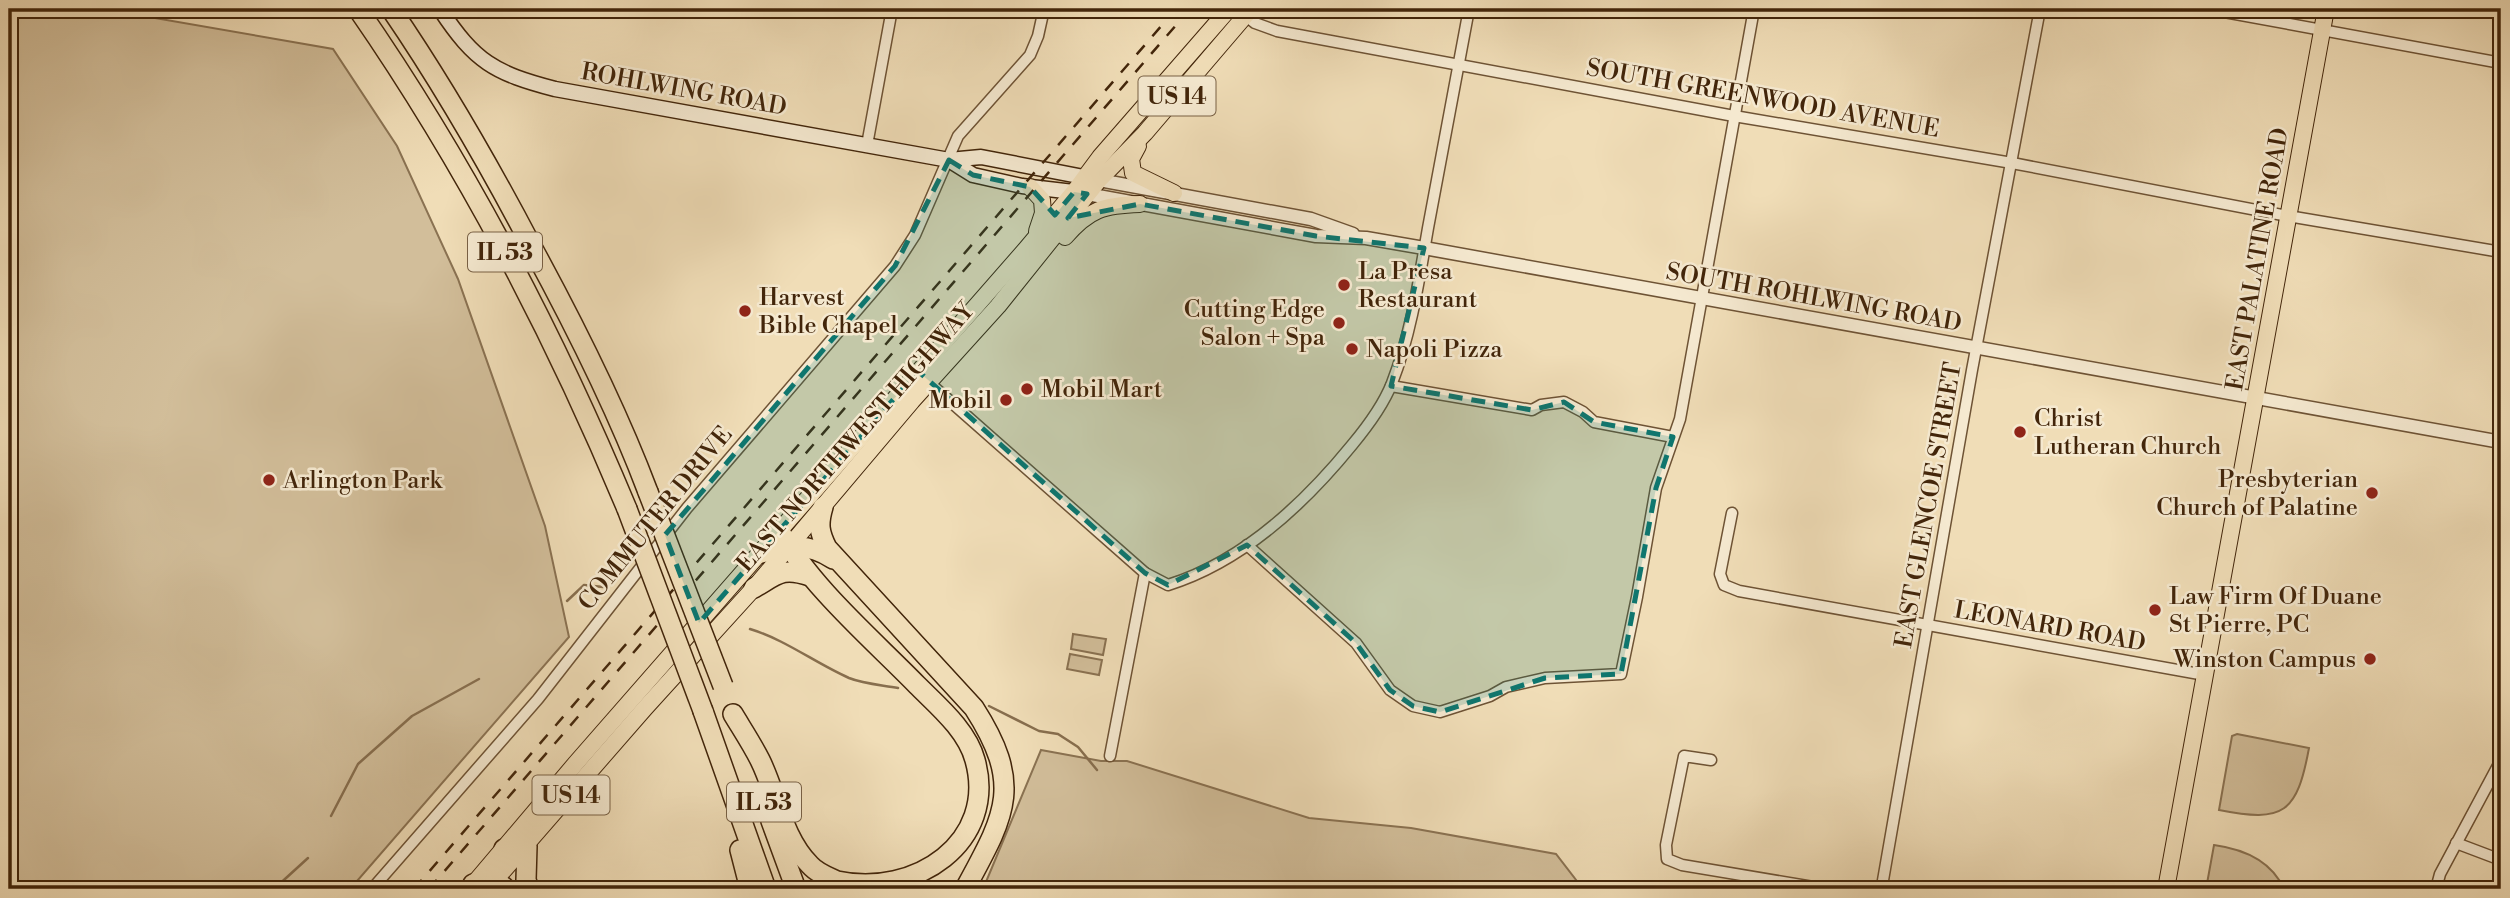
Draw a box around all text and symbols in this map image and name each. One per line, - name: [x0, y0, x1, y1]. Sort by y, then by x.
- street label: SOUTH GREENWOOD AVENUE: [1584, 53, 1942, 145]
- street label: ROHLWING ROAD: [579, 57, 789, 123]
- road number: US 14: [1138, 76, 1216, 116]
- street label: EAST PALATINE ROAD: [2220, 126, 2296, 393]
- road number: IL 53: [468, 232, 542, 272]
- place label: La Presa Restaurant: [1358, 257, 1478, 315]
- street label: SOUTH ROHLWING ROAD: [1664, 257, 1964, 339]
- marker: La Presa Restaurant: [1336, 277, 1352, 293]
- place label: Harvest Bible Chapel: [758, 283, 898, 341]
- place label: Cutting Edge Salon + Spa: [1184, 295, 1326, 353]
- street label: EAST NORTHWEST HIGHWAY: [730, 296, 982, 579]
- marker: Harvest Bible Chapel: [737, 303, 753, 319]
- marker: Cutting Edge Salon + Spa: [1331, 315, 1347, 331]
- place label: Napoli Pizza: [1366, 335, 1503, 365]
- marker: Napoli Pizza: [1344, 341, 1360, 357]
- street label: EAST GLENCOE STREET: [1889, 360, 1969, 650]
- place label: Mobil Mart: [1041, 375, 1163, 405]
- marker: Mobil Mart: [1019, 381, 1035, 397]
- place label: Mobil: [929, 386, 992, 416]
- marker: Mobil: [998, 392, 1014, 408]
- place label: Christ Lutheran Church: [2034, 404, 2221, 462]
- street label: COMMUTER DRIVE: [572, 420, 739, 617]
- marker: Christ Lutheran Church: [2012, 424, 2028, 440]
- place label: Presbyterian Church of Palatine: [2156, 465, 2358, 523]
- place label: Arlington Park: [282, 466, 444, 496]
- marker: Arlington Park: [261, 472, 277, 488]
- marker: Presbyterian Church of Palatine: [2364, 485, 2380, 501]
- place label: Law Firm Of Duane St Pierre, PC: [2169, 582, 2382, 640]
- street label: LEONARD ROAD: [1952, 595, 2148, 659]
- marker: Law Firm Of Duane St Pierre, PC: [2147, 602, 2163, 618]
- place label: Winston Campus: [2173, 645, 2356, 675]
- marker: Winston Campus: [2362, 651, 2378, 667]
- road number: US 14: [532, 776, 610, 814]
- road number: IL 53: [727, 782, 801, 822]

